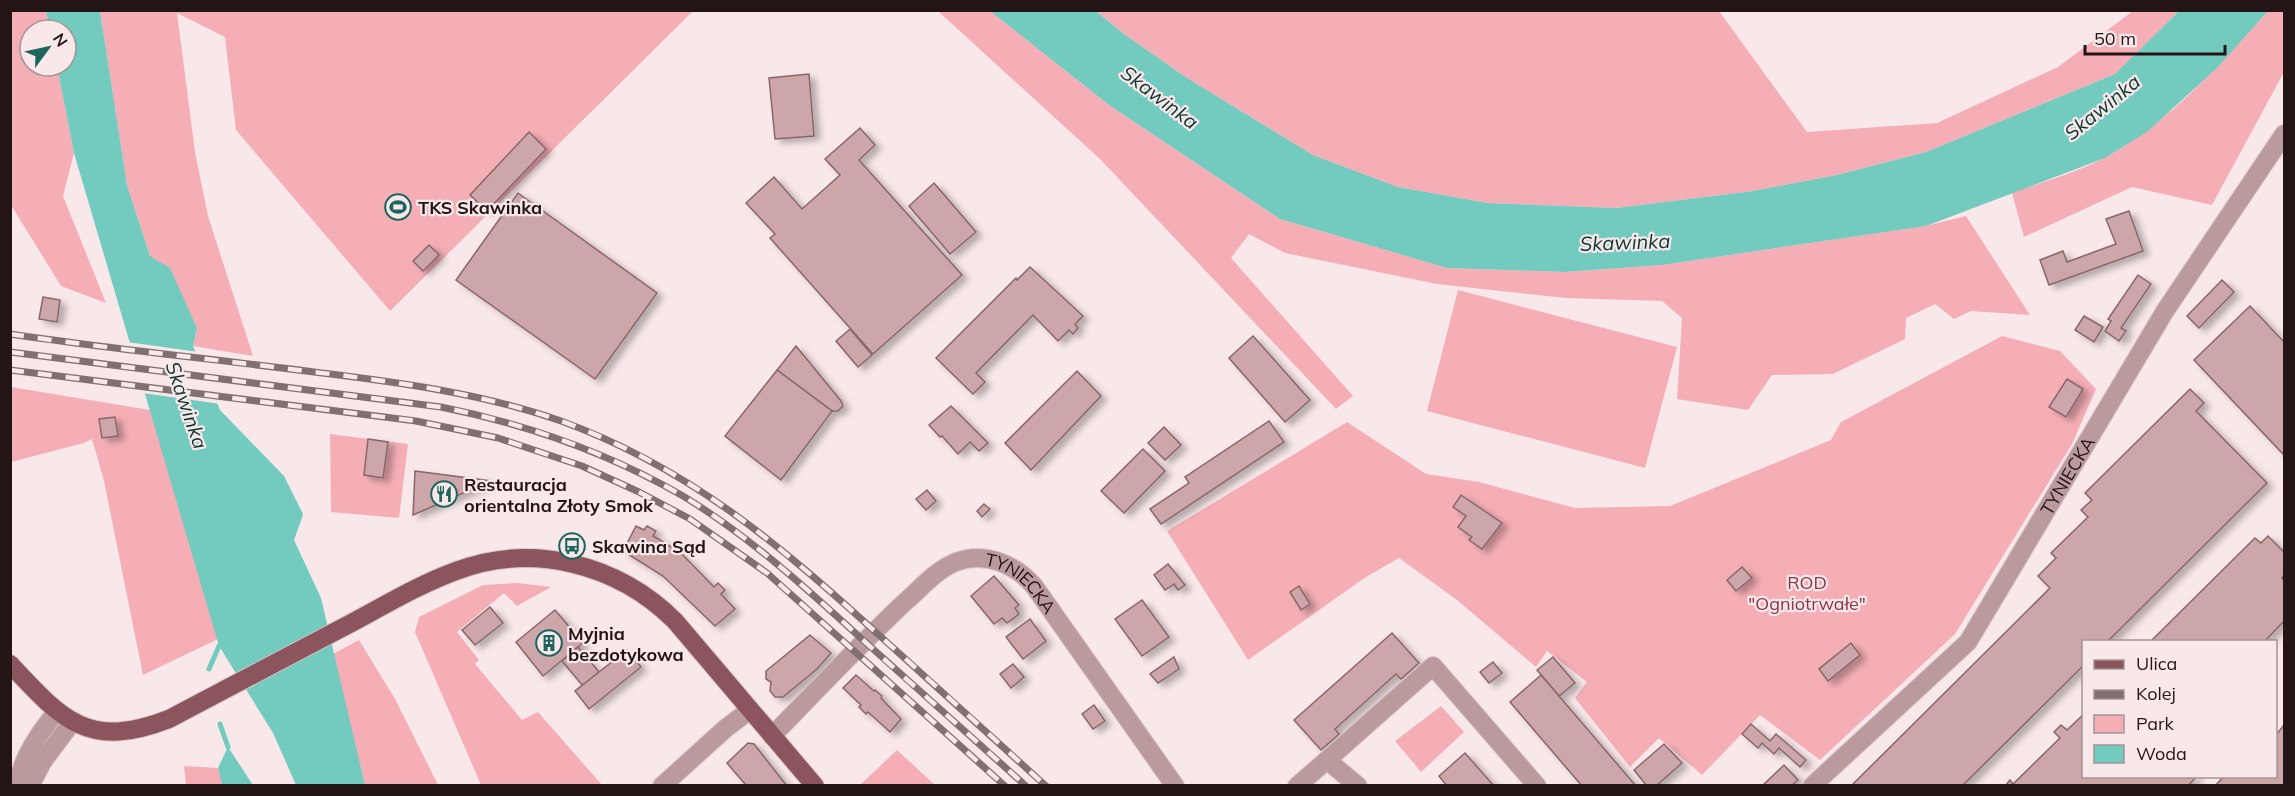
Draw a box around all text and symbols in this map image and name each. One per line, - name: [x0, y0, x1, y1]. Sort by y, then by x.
- north arrow: [18, 18, 78, 78]
- scale bar: [2085, 18, 2224, 56]
- text: 50 m: [2094, 27, 2136, 50]
- text: N: [49, 29, 72, 50]
- water label: Skawinka: [1116, 60, 1204, 134]
- water label: Skawinka: [2059, 69, 2145, 145]
- sports icon: TKS Skawinka: [383, 192, 413, 222]
- place label: TKS Skawinka: [418, 196, 542, 219]
- water label: Skawinka: [1579, 228, 1671, 256]
- water label: Skawinka: [160, 358, 214, 452]
- street label: TYNIECKA: [2035, 432, 2099, 519]
- place label: Restauracja orientalna Złoty Smok: [464, 473, 654, 517]
- restaurant icon: Restauracja orientalna Złoty Smok: [429, 479, 459, 509]
- bus stop icon: Skawina Sąd: [557, 531, 587, 561]
- place label: Skawina Sąd: [592, 535, 706, 558]
- street label: TYNIECKA: [983, 547, 1061, 618]
- park label: ROD "Ogniotrwałe": [1748, 571, 1866, 615]
- place label: Myjnia bezdotykowa: [568, 622, 684, 666]
- building icon: Myjnia bezdotykowa: [534, 628, 564, 658]
- legend: [2082, 640, 2277, 778]
- text: Ulica: [2136, 652, 2177, 675]
- text: Kolej: [2136, 682, 2176, 705]
- text: Park: [2136, 712, 2175, 735]
- text: Woda: [2136, 742, 2187, 765]

